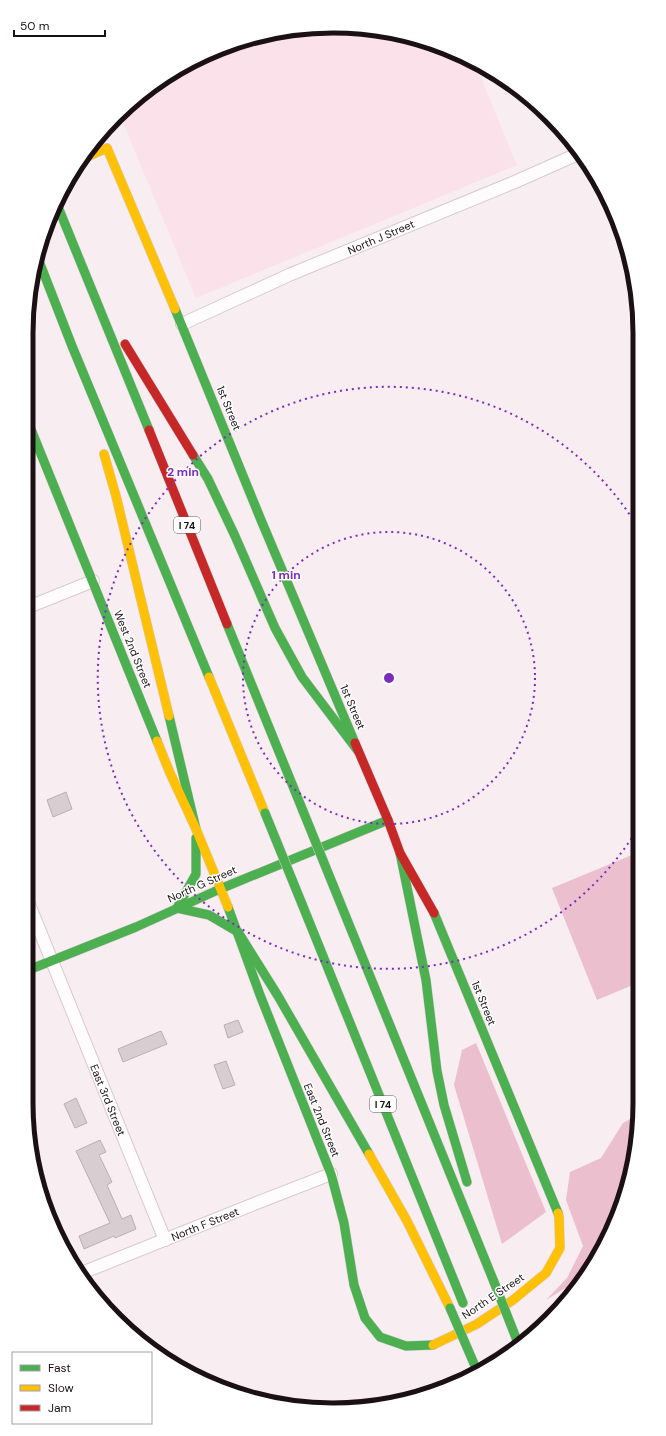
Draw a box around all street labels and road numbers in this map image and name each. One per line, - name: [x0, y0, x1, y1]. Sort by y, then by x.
- street label: North J Street: [345, 217, 417, 257]
- street label: 1st Street: [214, 384, 244, 432]
- road number: I 74: [174, 517, 200, 533]
- street label: West 2nd Street: [111, 608, 155, 690]
- street label: 1st Street: [337, 683, 369, 731]
- street label: North G Street: [165, 863, 239, 905]
- street label: 1st Street: [469, 979, 499, 1027]
- street label: East 3rd Street: [87, 1062, 129, 1138]
- street label: East 2nd Street: [301, 1081, 343, 1159]
- road number: I 74: [370, 1096, 396, 1112]
- street label: North F Street: [169, 1204, 241, 1244]
- street label: North E Street: [459, 1270, 527, 1322]

